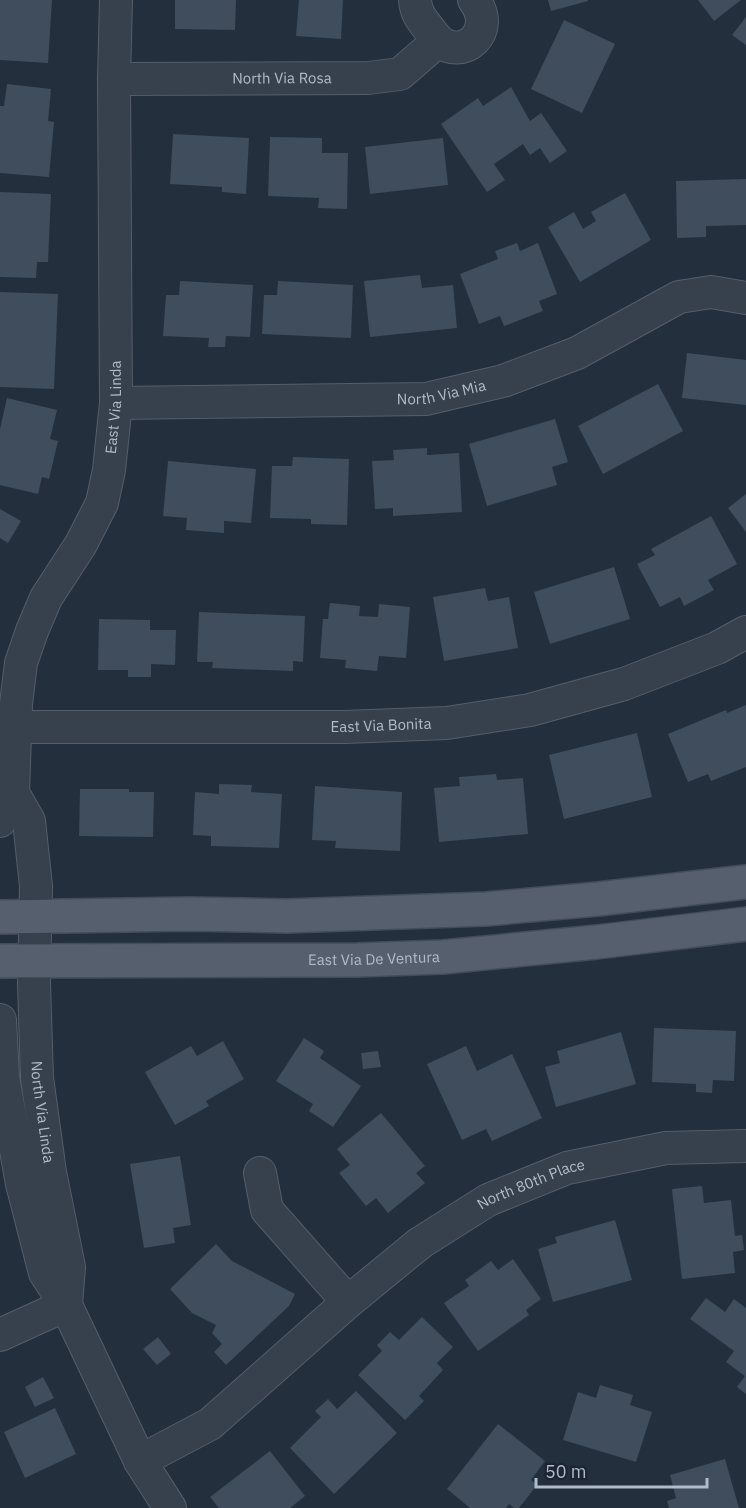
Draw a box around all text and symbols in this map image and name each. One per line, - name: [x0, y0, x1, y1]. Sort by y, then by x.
- street label: North Via Rosa: [232, 68, 332, 88]
- street label: East Via Linda: [101, 360, 125, 455]
- street label: North Via Mia: [397, 375, 488, 408]
- street label: East Via Bonita: [330, 714, 432, 736]
- street label: East Via De Ventura: [308, 947, 440, 969]
- street label: North Via Linda: [27, 1061, 59, 1164]
- street label: North 80th Place: [473, 1155, 586, 1214]
- scale bar: [536, 1451, 707, 1489]
- text: 50 m: [545, 1460, 587, 1483]

